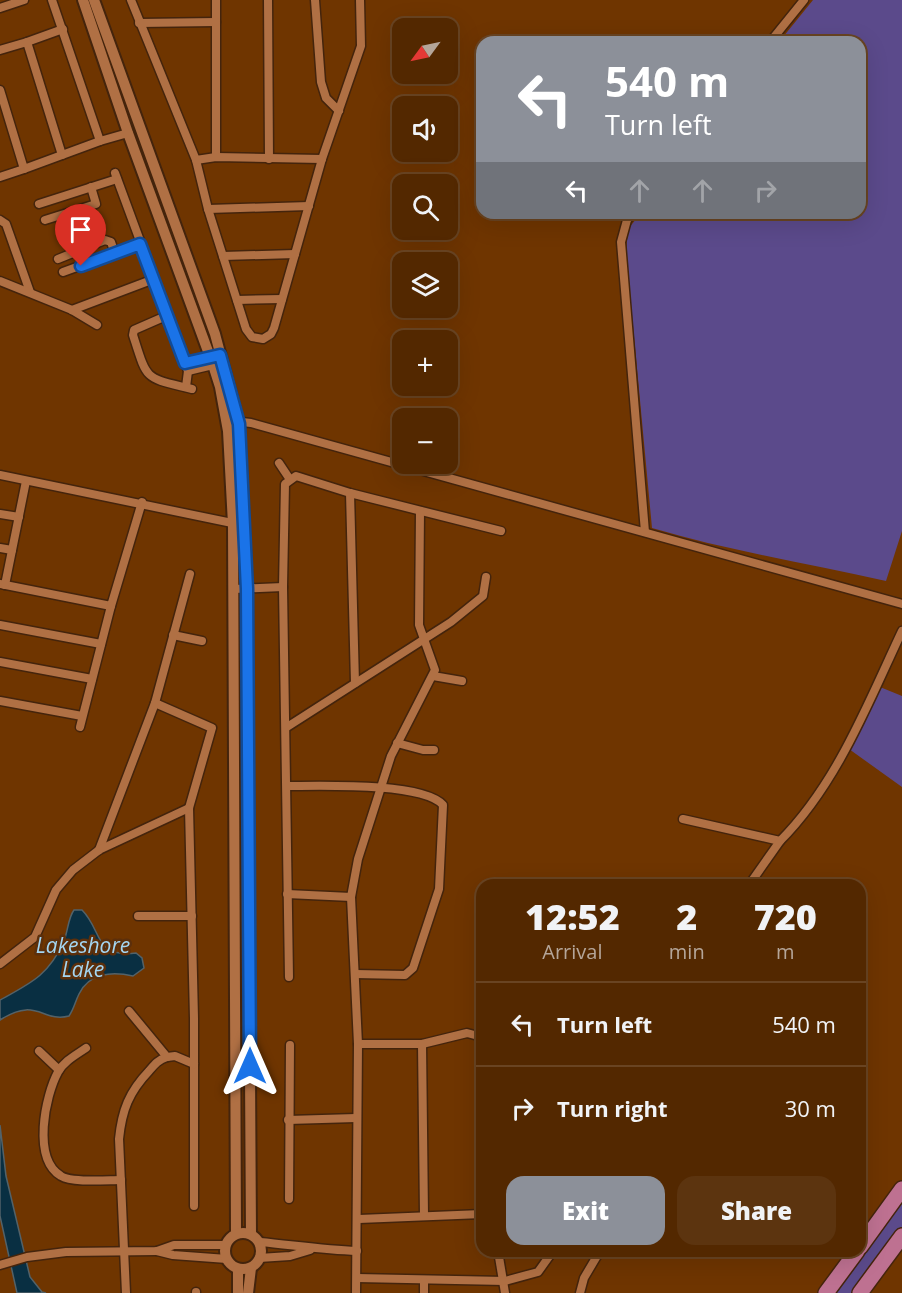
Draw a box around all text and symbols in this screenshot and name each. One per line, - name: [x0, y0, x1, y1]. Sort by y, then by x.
- north arrow: [392, 18, 458, 84]
- map controls: [392, 18, 458, 474]
- text: 540 m: [605, 52, 729, 109]
- icon: left: [506, 60, 584, 138]
- button: sound: [392, 96, 458, 162]
- text: Turn left: [605, 106, 712, 143]
- button: search: [392, 174, 458, 240]
- icon: left: [560, 174, 593, 207]
- icon: ahead: [623, 174, 656, 207]
- icon: ahead: [686, 174, 719, 207]
- icon: right: [749, 174, 782, 207]
- pin: [55, 204, 106, 266]
- icon: arrive: [64, 213, 97, 246]
- button: layers: [392, 252, 458, 318]
- button: +: [392, 330, 458, 396]
- button: −: [392, 408, 458, 474]
- text: 12:52: [525, 892, 620, 941]
- text: 2: [676, 892, 697, 941]
- text: 720: [754, 892, 817, 941]
- water label: Lakeshore Lake: [36, 931, 130, 983]
- text: Arrival: [542, 938, 603, 965]
- text: min: [669, 938, 705, 965]
- text: m: [776, 938, 795, 965]
- icon: left: [506, 1008, 539, 1041]
- text: Turn left: [557, 1009, 652, 1039]
- text: 540 m: [772, 1009, 836, 1039]
- position arrow: [218, 1034, 282, 1098]
- icon: right: [506, 1092, 539, 1125]
- text: Turn right: [557, 1093, 668, 1123]
- text: 30 m: [785, 1093, 836, 1123]
- button: Exit: [506, 1176, 665, 1245]
- button: Share: [677, 1176, 836, 1245]

